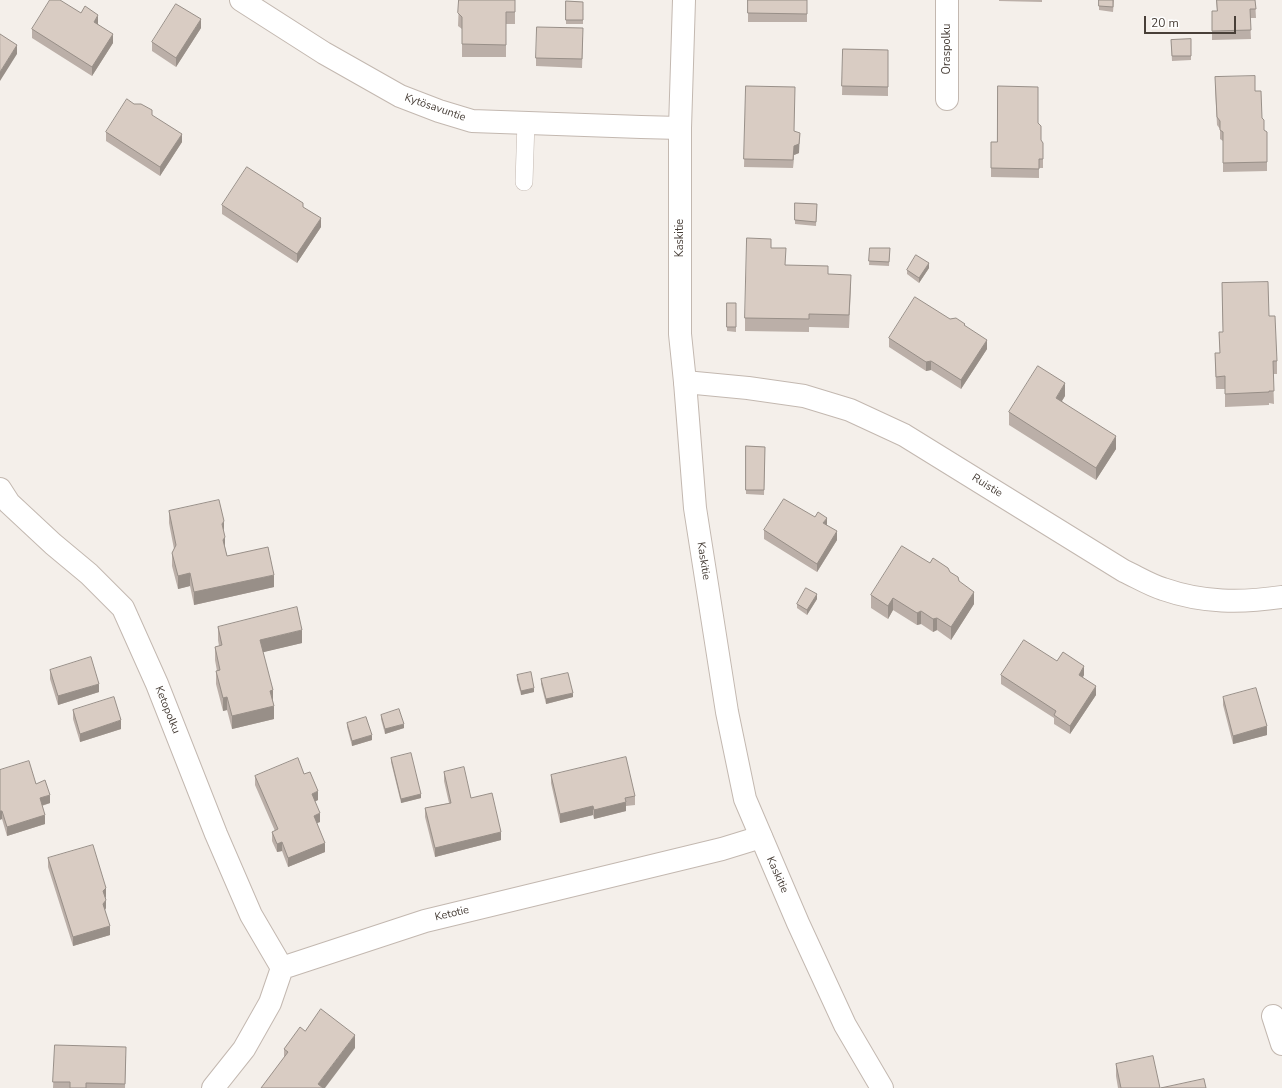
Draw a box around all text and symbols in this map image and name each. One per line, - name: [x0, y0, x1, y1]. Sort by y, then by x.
- scale bar: [1146, 8, 1238, 34]
- text: 20 m: [1151, 15, 1179, 31]
- street label: Oraspolku: [940, 24, 954, 74]
- street label: Kytösavuntie: [403, 91, 467, 125]
- street label: Kaskitie: [673, 219, 687, 257]
- street label: Ruistie: [969, 472, 1005, 500]
- street label: Kaskitie: [693, 541, 713, 581]
- street label: Ketopolku: [152, 684, 182, 736]
- street label: Kaskitie: [763, 855, 791, 895]
- street label: Ketotie: [434, 904, 470, 924]

